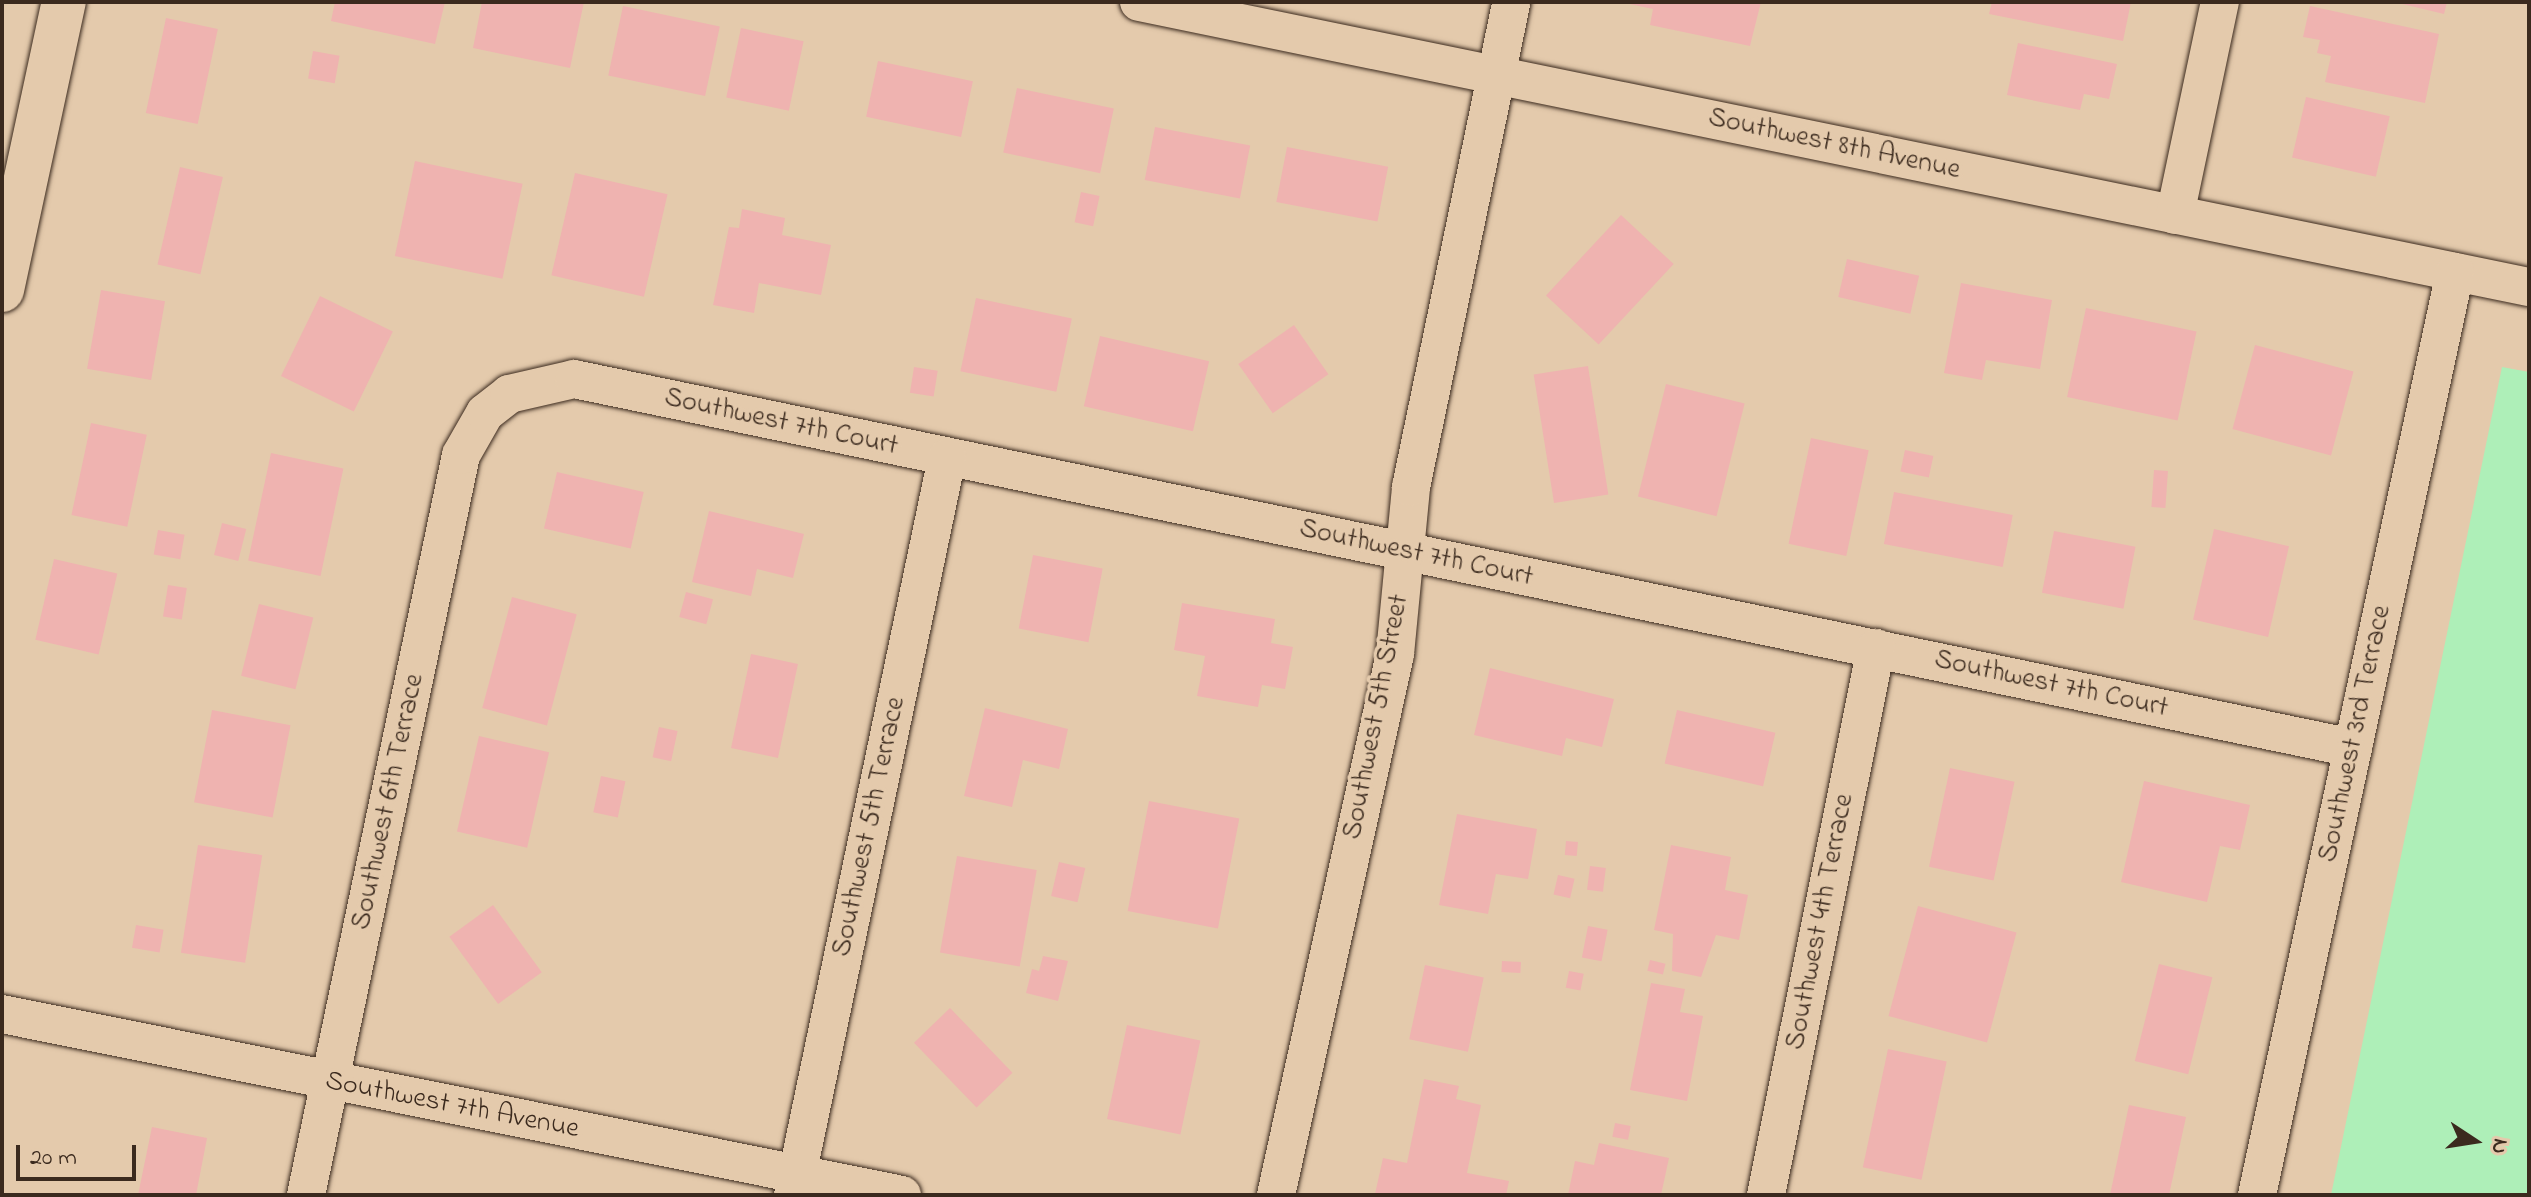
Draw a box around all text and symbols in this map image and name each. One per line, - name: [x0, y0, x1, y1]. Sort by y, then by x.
- street label: Southwest 8th Avenue: [1705, 102, 1963, 188]
- street label: Southwest 7th Court: [661, 382, 901, 464]
- street label: Southwest 7th Court: [1296, 513, 1536, 595]
- street label: Southwest 5th Street: [1337, 592, 1417, 842]
- street label: Southwest 3rd Terrace: [2312, 602, 2400, 866]
- street label: Southwest 7th Court: [1931, 644, 2171, 726]
- street label: Southwest 6th Terrace: [345, 671, 433, 933]
- street label: Southwest 5th Terrace: [826, 694, 914, 960]
- street label: Southwest 4th Terrace: [1780, 791, 1862, 1053]
- street label: Southwest 7th Avenue: [322, 1065, 582, 1147]
- north arrow: [2435, 1101, 2515, 1181]
- scale bar: [20, 1129, 140, 1179]
- text: N: [2481, 1135, 2516, 1157]
- text: 20 m: [30, 1141, 77, 1176]

